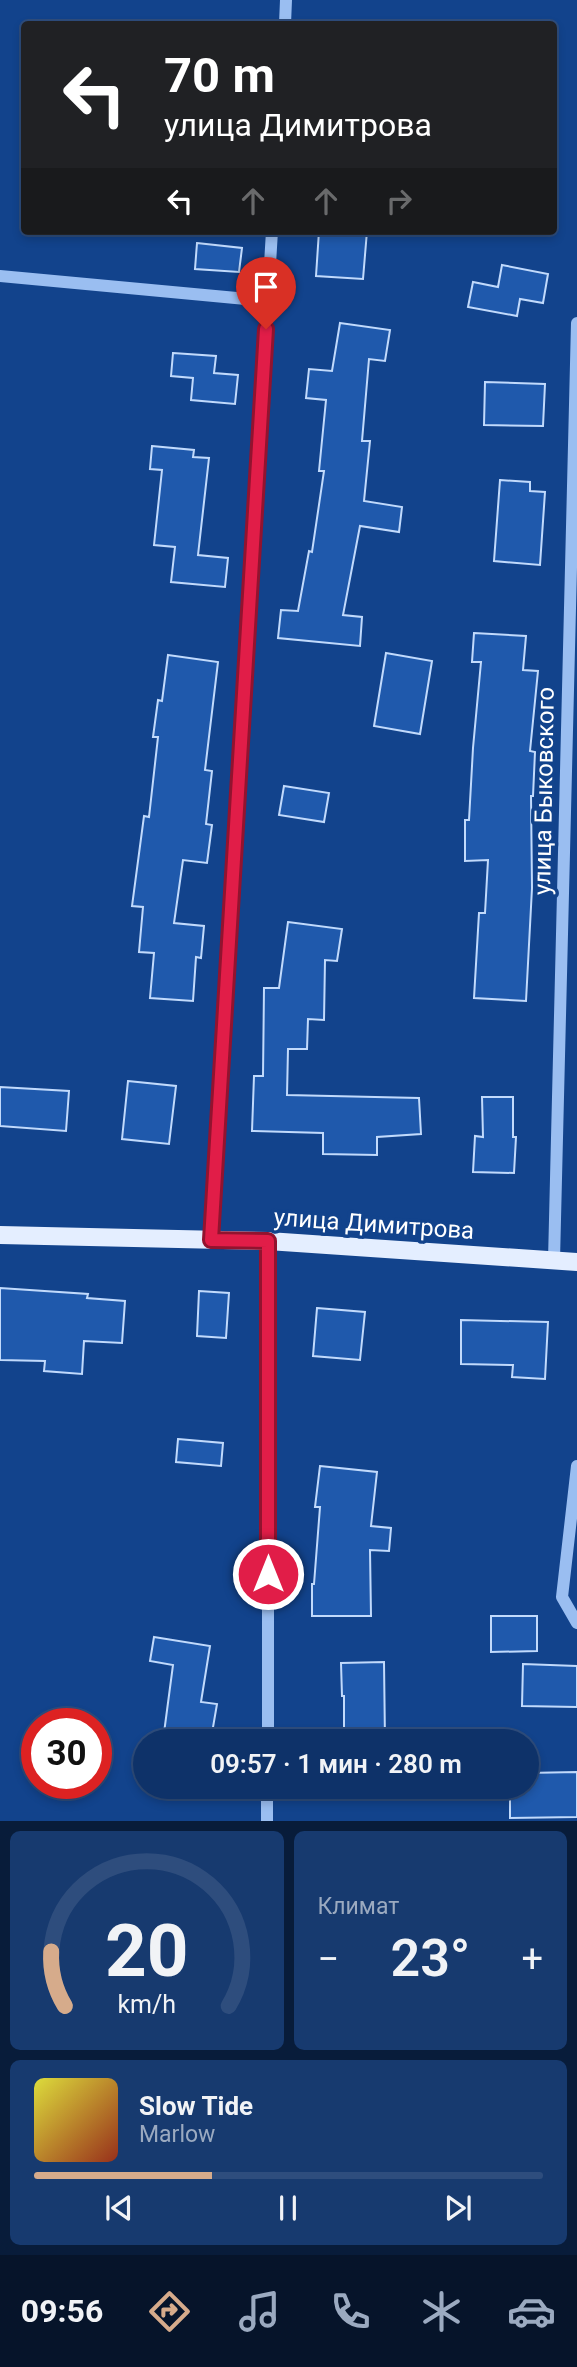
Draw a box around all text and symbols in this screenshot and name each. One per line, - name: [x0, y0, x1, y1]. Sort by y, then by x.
- text: 70 m: [164, 47, 275, 104]
- icon: left: [49, 49, 140, 140]
- text: улица Димитрова: [164, 106, 432, 144]
- icon: left: [161, 182, 199, 220]
- icon: ahead: [234, 182, 272, 220]
- icon: ahead: [307, 182, 345, 220]
- icon: right: [380, 182, 418, 220]
- pin: [236, 257, 296, 329]
- icon: arrive: [247, 268, 285, 306]
- street label: улица Быковского: [528, 687, 560, 895]
- street label: улица Димитрова: [273, 1203, 475, 1245]
- position arrow: [231, 1537, 305, 1611]
- speed limit sign: 30: [21, 1708, 112, 1799]
- text: 09:57 · 1 мин · 280 m: [210, 1749, 462, 1779]
- text: Климат: [318, 1893, 399, 1920]
- text: 20: [105, 1909, 189, 1995]
- text: 23°: [391, 1928, 470, 1989]
- text: −: [318, 1937, 339, 1981]
- text: +: [521, 1937, 543, 1981]
- text: km/h: [117, 1990, 176, 2019]
- text: Slow Tide: [139, 2091, 253, 2121]
- text: Marlow: [139, 2121, 215, 2148]
- icon: previous: [100, 2189, 138, 2227]
- icon: pause: [269, 2189, 307, 2227]
- icon: next: [439, 2189, 477, 2227]
- icon: directions: [145, 2287, 194, 2336]
- icon: music: [235, 2287, 284, 2336]
- icon: phone: [326, 2287, 375, 2336]
- icon: climate: [417, 2287, 466, 2336]
- icon: car: [507, 2287, 556, 2336]
- text: 09:56: [21, 2292, 103, 2330]

